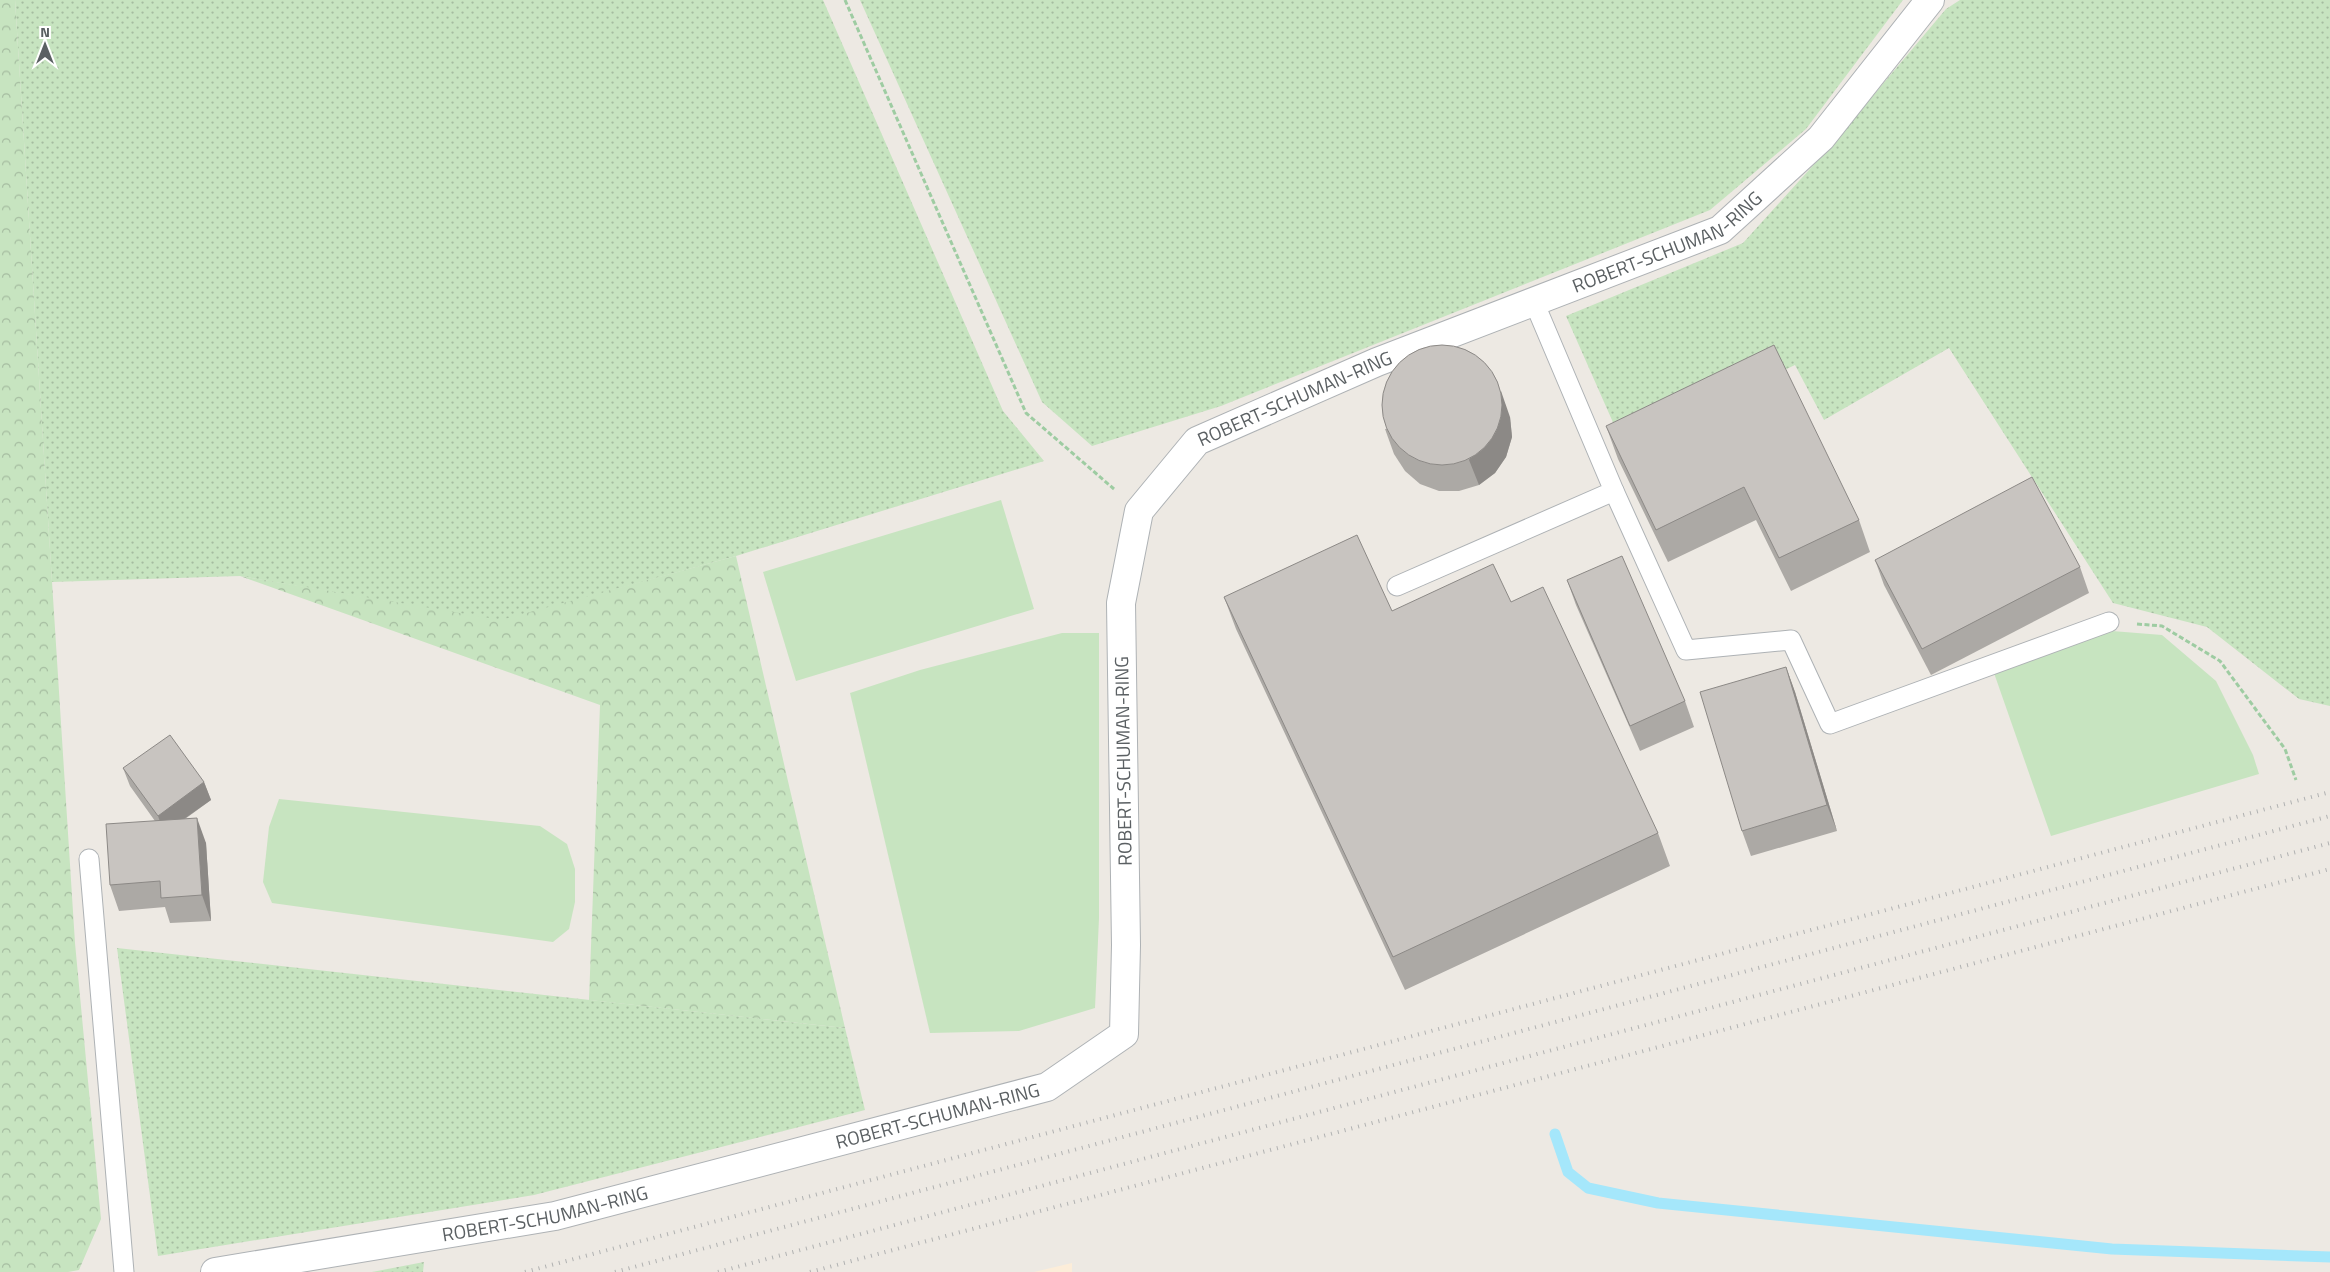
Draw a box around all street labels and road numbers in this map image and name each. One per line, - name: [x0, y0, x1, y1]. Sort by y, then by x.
- street label: ROBERT-SCHUMAN-RING: [1568, 184, 1768, 300]
- street label: ROBERT-SCHUMAN-RING: [1193, 343, 1396, 453]
- street label: ROBERT-SCHUMAN-RING: [1106, 656, 1139, 866]
- street label: ROBERT-SCHUMAN-RING: [832, 1075, 1043, 1156]
- street label: ROBERT-SCHUMAN-RING: [440, 1177, 651, 1248]

